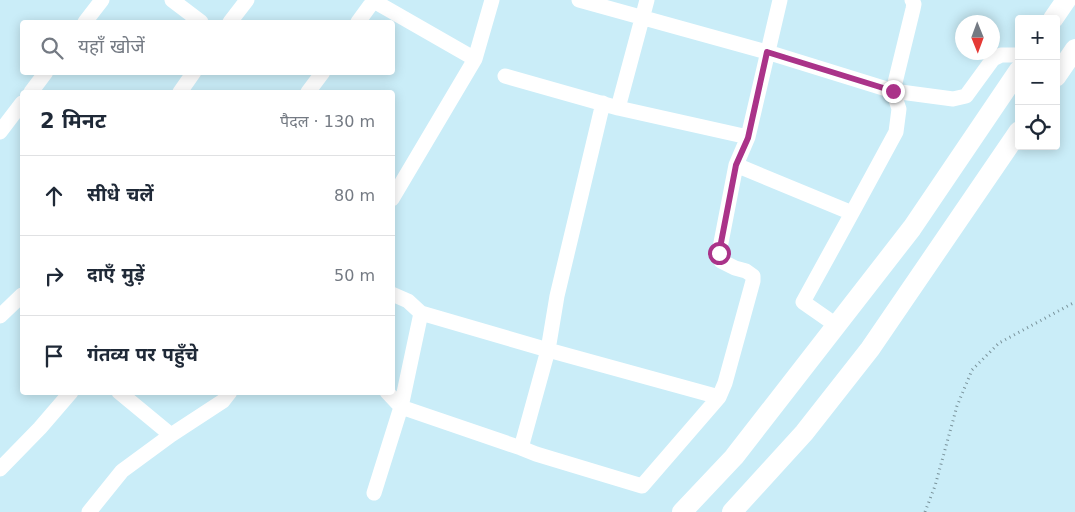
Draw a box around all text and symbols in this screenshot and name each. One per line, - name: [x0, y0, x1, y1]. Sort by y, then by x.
- north arrow: [955, 15, 1000, 60]
- map controls: [1015, 15, 1060, 150]
- button: +: [1015, 15, 1060, 60]
- search box: [20, 20, 395, 75]
- icon: search: [38, 34, 66, 62]
- text: यहाँ खोजें: [78, 35, 145, 57]
- button: −: [1015, 60, 1060, 105]
- route end: [882, 80, 905, 103]
- button: locate: [1015, 105, 1060, 150]
- text: 2 मिनट: [40, 109, 106, 133]
- text: पैदल · 130 m: [280, 112, 375, 131]
- icon: ahead: [40, 182, 68, 210]
- text: सीधे चलें: [87, 183, 154, 205]
- text: 80 m: [334, 186, 375, 205]
- route start: [708, 242, 731, 265]
- icon: right: [40, 262, 68, 290]
- text: दाएँ मुड़ें: [87, 263, 145, 285]
- text: 50 m: [334, 266, 375, 285]
- icon: arrive: [40, 342, 68, 370]
- text: गंतव्य पर पहुँचे: [87, 343, 198, 365]

